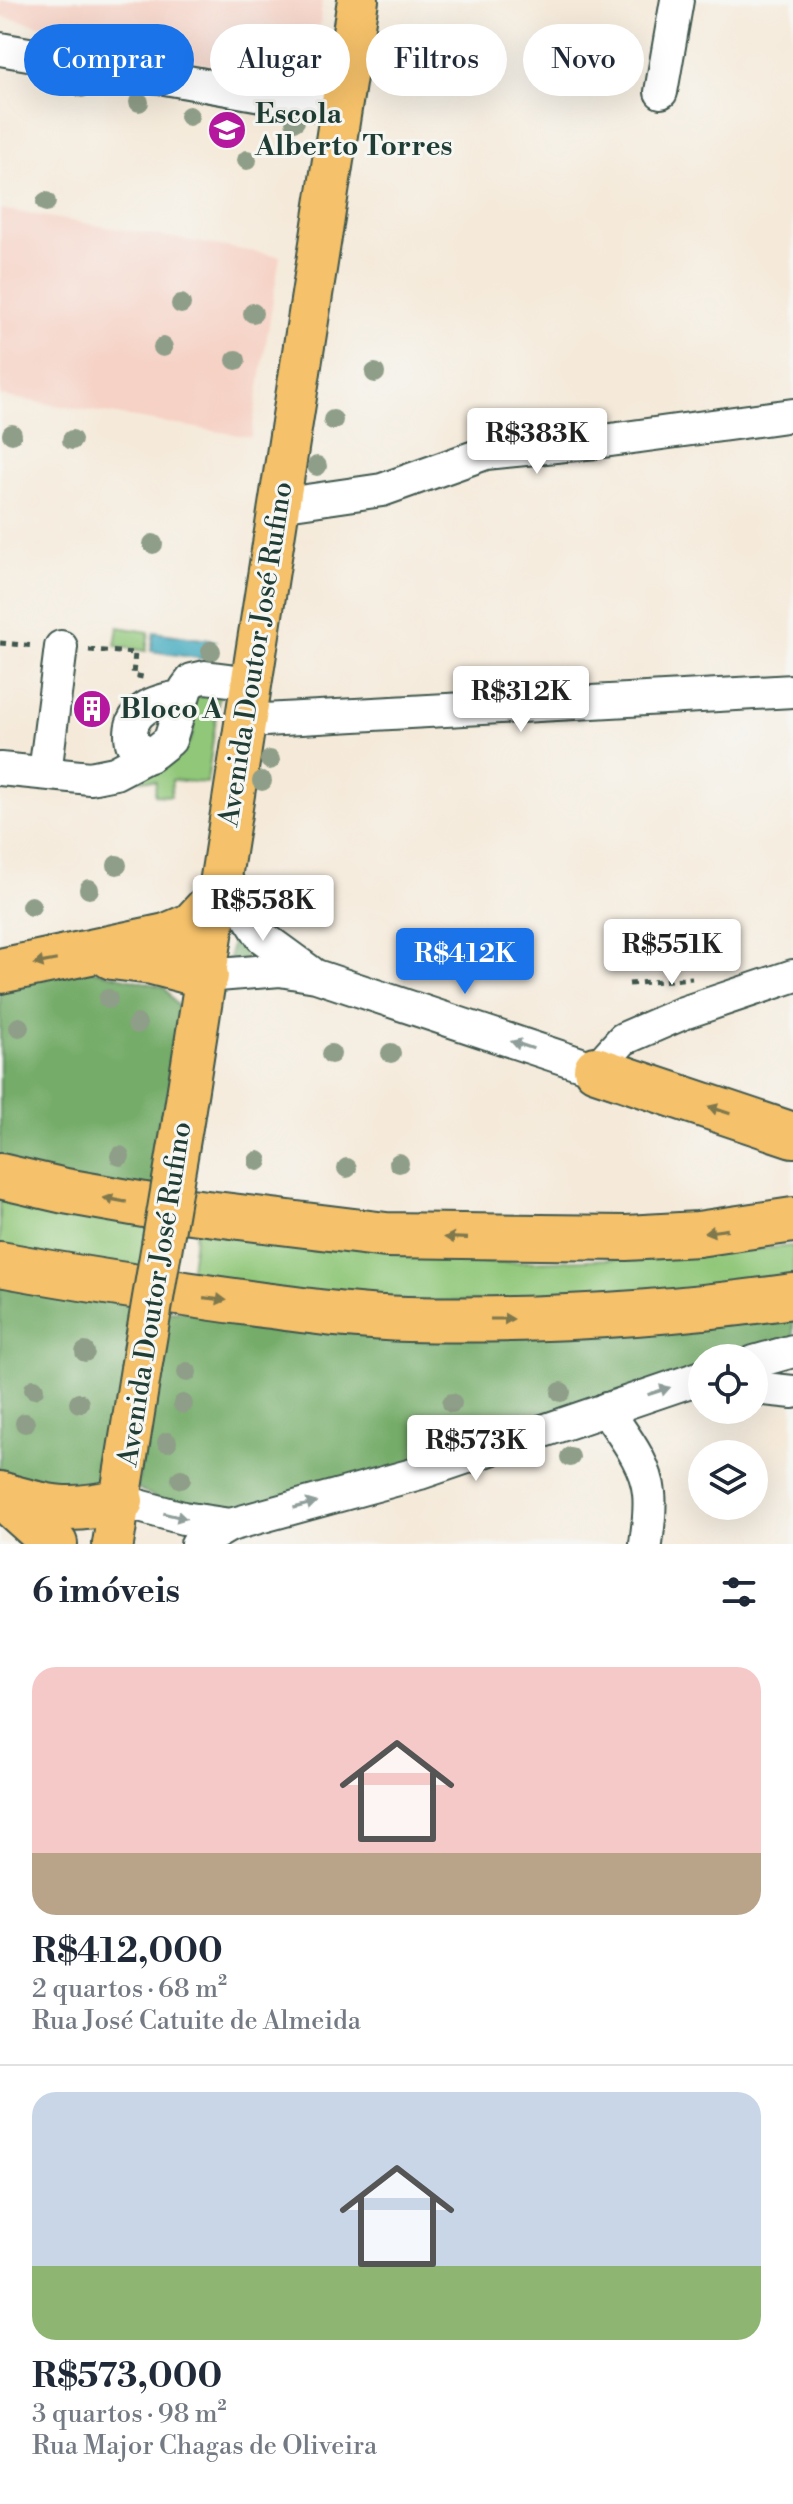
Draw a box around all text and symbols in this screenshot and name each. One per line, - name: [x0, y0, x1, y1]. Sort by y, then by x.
- chip: Comprar: [24, 24, 194, 96]
- chip: Alugar: [210, 24, 350, 96]
- chip: Filtros: [366, 24, 507, 96]
- chip: Novo: [523, 24, 644, 96]
- place label: Escola Alberto Torres: [254, 97, 453, 164]
- school or university icon: Escola Alberto Torres: [206, 109, 248, 151]
- pin: R$383K: [472, 408, 602, 476]
- text: R$383K: [485, 418, 589, 450]
- street label: Avenida Doutor José Rufino: [211, 479, 301, 830]
- pin: R$312K: [456, 666, 586, 734]
- text: R$312K: [471, 676, 571, 708]
- building icon: Bloco A: [71, 688, 113, 730]
- place label: Bloco A: [120, 692, 223, 727]
- pin: R$558K: [198, 875, 328, 943]
- text: R$558K: [211, 885, 315, 917]
- pin: R$551K: [607, 919, 737, 987]
- pin: R$412K: [400, 928, 530, 996]
- text: R$551K: [622, 929, 722, 961]
- text: R$412K: [414, 938, 516, 970]
- one-way arrow: [32, 957, 57, 969]
- one-way arrow: [510, 1038, 534, 1050]
- one-way arrow: [707, 1103, 731, 1116]
- street label: Avenida Doutor José Rufino: [110, 1119, 200, 1470]
- one-way arrow: [102, 1193, 127, 1205]
- one-way arrow: [703, 1225, 728, 1238]
- one-way arrow: [443, 1231, 468, 1244]
- one-way arrow: [203, 1292, 228, 1305]
- one-way arrow: [490, 1313, 515, 1325]
- map controls: [688, 1344, 768, 1520]
- button: locate: [688, 1344, 768, 1424]
- one-way arrow: [648, 1384, 672, 1397]
- pin: R$573K: [411, 1415, 541, 1483]
- text: R$573K: [425, 1425, 527, 1457]
- button: layers: [688, 1440, 768, 1520]
- one-way arrow: [293, 1498, 318, 1510]
- one-way arrow: [163, 1510, 188, 1523]
- icon: filters: [717, 1570, 761, 1614]
- text: 6 imóveis: [32, 1571, 180, 1613]
- icon: home: [325, 1719, 469, 1863]
- text: R$412,000: [32, 1931, 223, 1973]
- text: 2 quartos · 68 m²: [32, 1973, 227, 2005]
- text: Rua José Catuite de Almeida: [32, 2005, 361, 2037]
- icon: home: [325, 2144, 469, 2288]
- text: R$573,000: [32, 2356, 222, 2398]
- text: 3 quartos · 98 m²: [32, 2398, 227, 2430]
- text: Rua Major Chagas de Oliveira: [32, 2430, 377, 2462]

